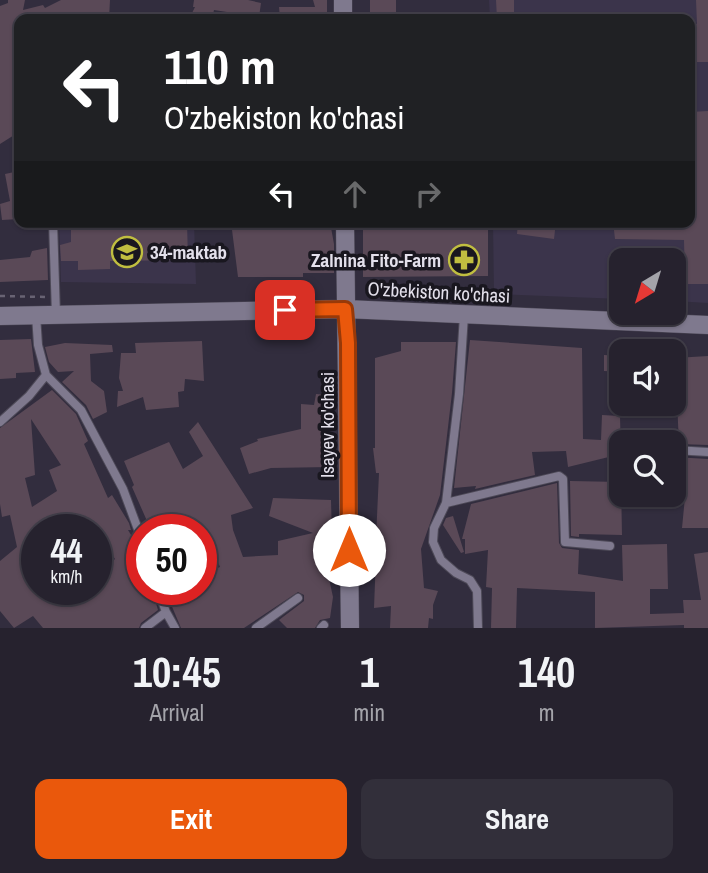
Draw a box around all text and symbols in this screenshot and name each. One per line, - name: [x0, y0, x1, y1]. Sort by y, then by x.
- text: 110 m: [164, 33, 276, 99]
- icon: left: [49, 42, 140, 133]
- text: O'zbekiston ko'chasi: [164, 96, 405, 139]
- icon: left: [263, 175, 301, 213]
- icon: ahead: [336, 175, 374, 213]
- icon: right: [409, 175, 447, 213]
- school or university icon: 34-maktab: [110, 235, 144, 269]
- place label: 34-maktab: [150, 239, 227, 265]
- pharmacy icon: Zalnina Fito-Farm: [447, 243, 481, 277]
- place label: Zalnina Fito-Farm: [311, 247, 441, 273]
- north arrow: [609, 248, 686, 326]
- map controls: [609, 248, 686, 507]
- street label: O'zbekiston ko'chasi: [367, 275, 511, 309]
- pin: [255, 280, 315, 340]
- icon: arrive: [266, 291, 304, 329]
- button: sound: [609, 339, 686, 416]
- street label: Isayev ko'chasi: [314, 372, 340, 478]
- button: search: [609, 430, 686, 507]
- position arrow: [312, 513, 386, 587]
- speed limit sign: 50: [126, 514, 217, 605]
- text: 44: [51, 527, 82, 574]
- text: km/h: [51, 564, 83, 589]
- text: 10:45: [133, 644, 221, 700]
- text: 1: [360, 644, 379, 700]
- text: 140: [518, 644, 575, 700]
- text: Arrival: [150, 697, 204, 728]
- text: min: [354, 697, 385, 728]
- text: m: [539, 697, 554, 728]
- button: Exit: [35, 779, 347, 859]
- button: Share: [361, 779, 673, 859]

